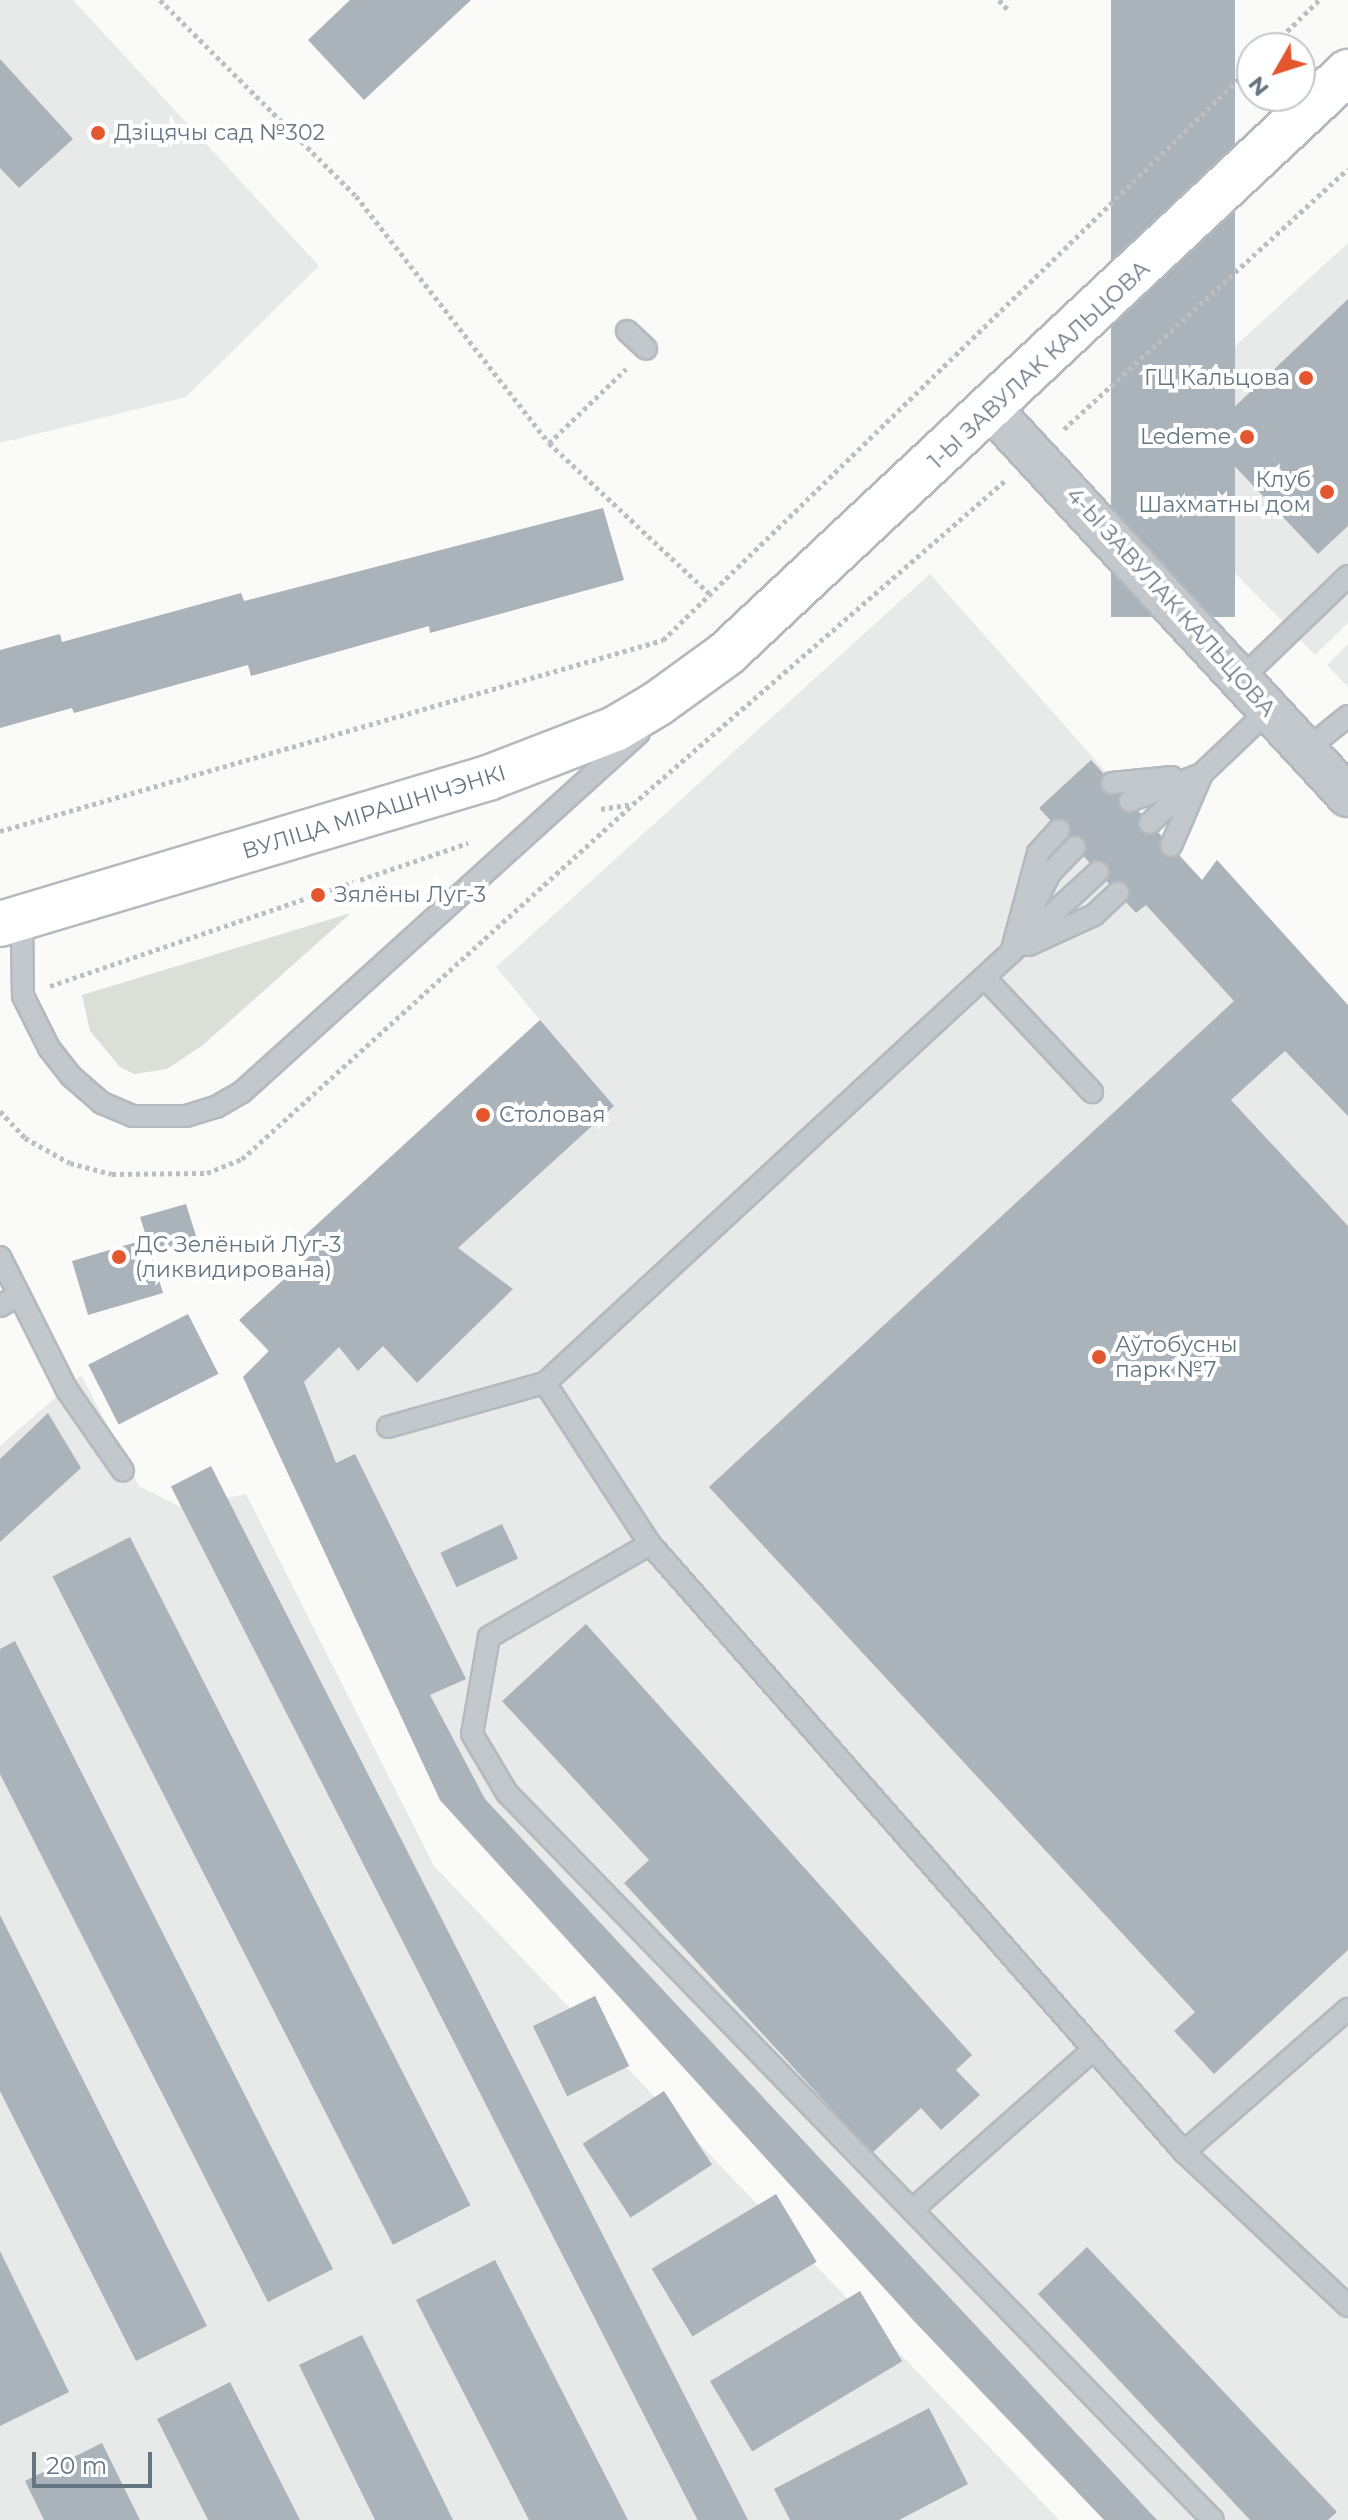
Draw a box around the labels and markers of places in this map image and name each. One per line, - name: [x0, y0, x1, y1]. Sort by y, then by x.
- place label: Дзіцячы сад №302: [114, 120, 325, 146]
- marker: Дзіцячы сад №302: [89, 124, 107, 142]
- place label: ГЦ Кальцова: [1144, 365, 1290, 391]
- marker: ГЦ Кальцова: [1297, 369, 1315, 387]
- place label: Ledeme: [1140, 424, 1231, 450]
- marker: Ledeme: [1238, 428, 1256, 446]
- place label: Клуб Шахматны дом: [1138, 466, 1311, 518]
- marker: Клуб Шахматны дом: [1318, 483, 1336, 501]
- place label: Зялёны Луг-3: [334, 882, 486, 908]
- marker: Зялёны Луг-3: [309, 886, 327, 904]
- place label: Столовая: [499, 1102, 606, 1128]
- marker: Столовая: [474, 1106, 492, 1124]
- place label: ДС Зелёный Луг-3 (ликвидирована): [135, 1231, 341, 1282]
- marker: ДС Зелёный Луг-3 (ликвидирована): [110, 1248, 128, 1266]
- place label: Аўтобусны парк №7: [1115, 1331, 1238, 1382]
- marker: Аўтобусны парк №7: [1090, 1348, 1108, 1366]

